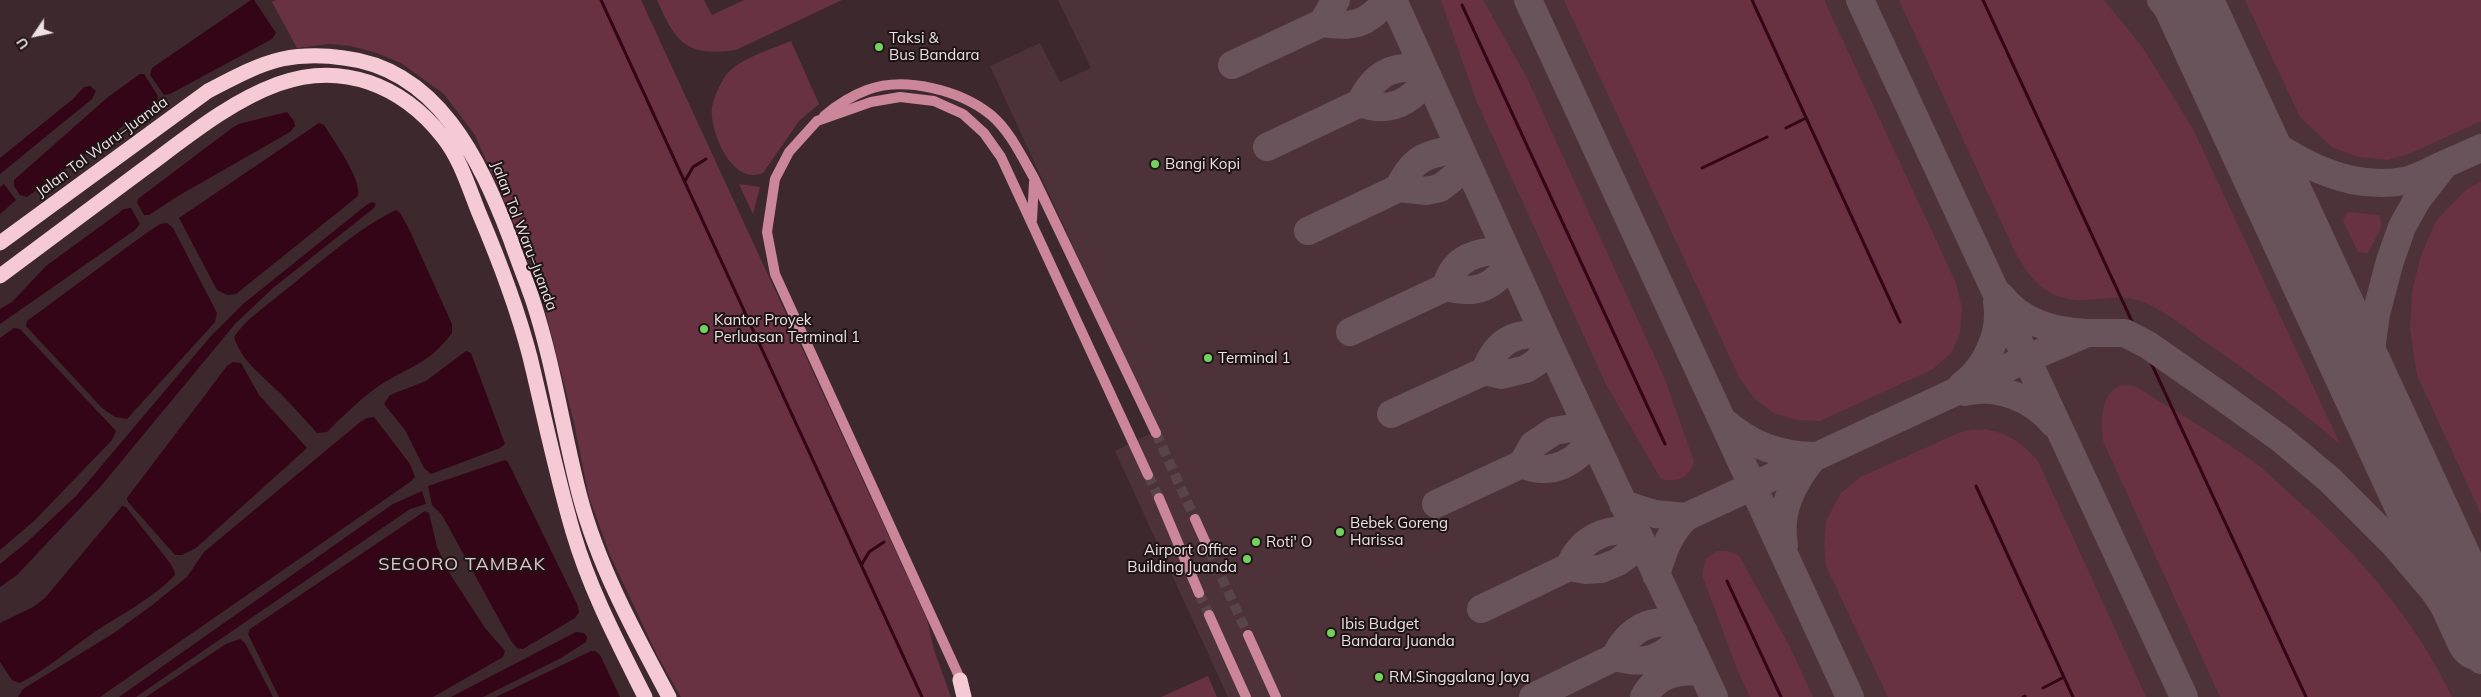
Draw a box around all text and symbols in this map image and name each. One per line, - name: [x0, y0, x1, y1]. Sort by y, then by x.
- north arrow: [10, 10, 60, 60]
- place label: Taksi & Bus Bandara: [889, 29, 980, 64]
- text: U: [12, 34, 33, 53]
- marker: Taksi & Bus Bandara: [873, 41, 885, 53]
- street label: Jalan Tol Waru–Juanda: [33, 93, 171, 201]
- place label: Bangi Kopi: [1165, 155, 1240, 173]
- marker: Bangi Kopi: [1149, 158, 1161, 170]
- street label: Jalan Tol Waru–Juanda: [487, 159, 561, 313]
- place label: Kantor Proyek Perluasan Terminal 1: [714, 311, 860, 346]
- marker: Kantor Proyek Perluasan Terminal 1: [698, 323, 710, 335]
- place label: Terminal 1: [1218, 349, 1291, 367]
- marker: Terminal 1: [1202, 352, 1214, 364]
- place label: Bebek Goreng Harissa: [1350, 514, 1448, 549]
- marker: Bebek Goreng Harissa: [1334, 526, 1346, 538]
- place label: Roti' O: [1266, 533, 1312, 551]
- marker: Roti' O: [1250, 536, 1262, 548]
- place label: Airport Office Building Juanda: [1127, 541, 1237, 576]
- marker: Airport Office Building Juanda: [1241, 553, 1253, 565]
- district label: SEGORO TAMBAK: [377, 554, 547, 576]
- place label: Ibis Budget Bandara Juanda: [1341, 615, 1455, 650]
- marker: Ibis Budget Bandara Juanda: [1325, 627, 1337, 639]
- place label: RM.Singgalang Jaya: [1389, 668, 1530, 686]
- marker: RM.Singgalang Jaya: [1373, 671, 1385, 683]

